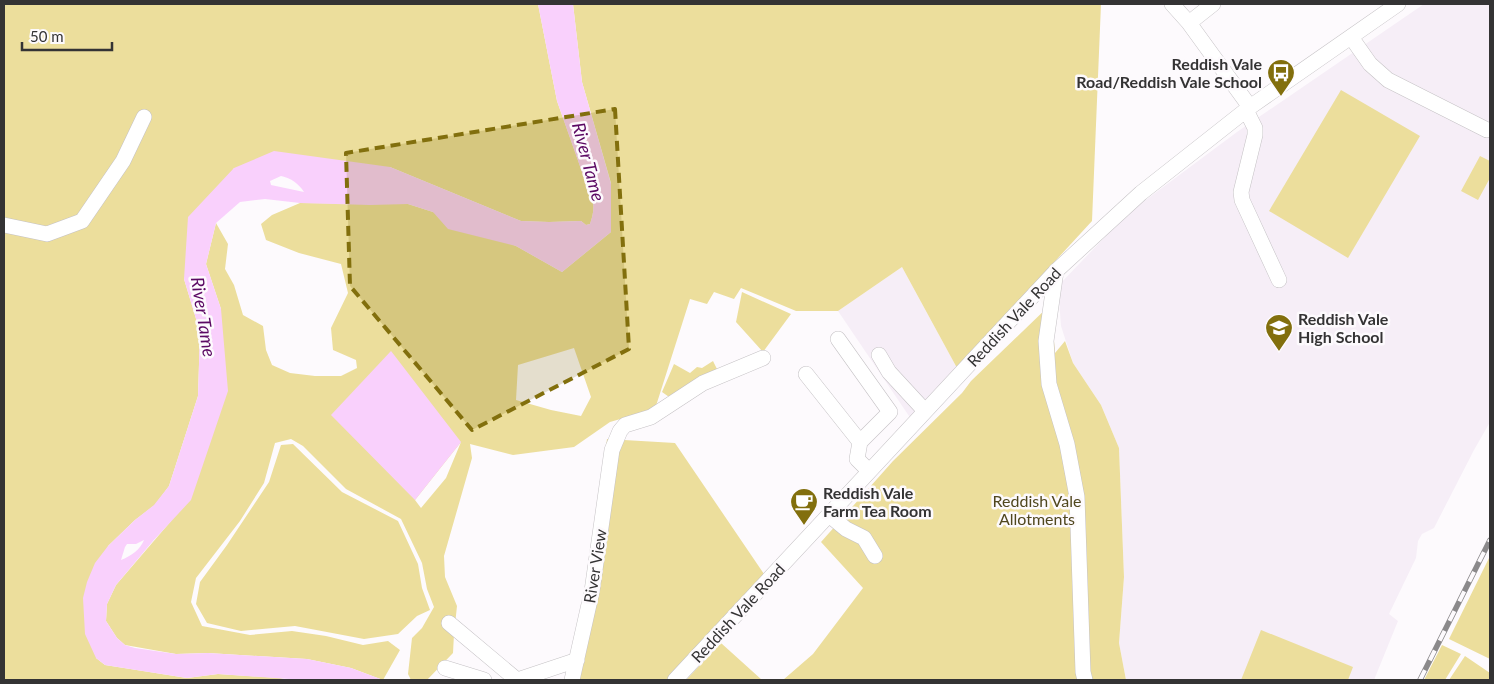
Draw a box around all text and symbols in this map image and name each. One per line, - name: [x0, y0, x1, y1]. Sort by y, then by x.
- scale bar: [22, 20, 112, 52]
- text: 50 m: [30, 27, 64, 45]
- place label: Reddish Vale Road/Reddish Vale School: [1076, 54, 1262, 91]
- bus stop icon: Reddish Vale Road/Reddish Vale School: [1266, 58, 1296, 97]
- water label: River Tame: [568, 120, 610, 204]
- street label: Reddish Vale Road: [963, 263, 1064, 370]
- water label: River Tame: [187, 275, 221, 358]
- place label: Reddish Vale High School: [1298, 309, 1389, 346]
- school or university icon: Reddish Vale High School: [1264, 313, 1294, 352]
- place label: Reddish Vale Farm Tea Room: [823, 483, 932, 520]
- cafe icon: Reddish Vale Farm Tea Room: [789, 487, 819, 526]
- park label: Reddish Vale Allotments: [993, 491, 1081, 528]
- street label: River View: [579, 527, 610, 604]
- street label: Reddish Vale Road: [687, 559, 788, 666]

